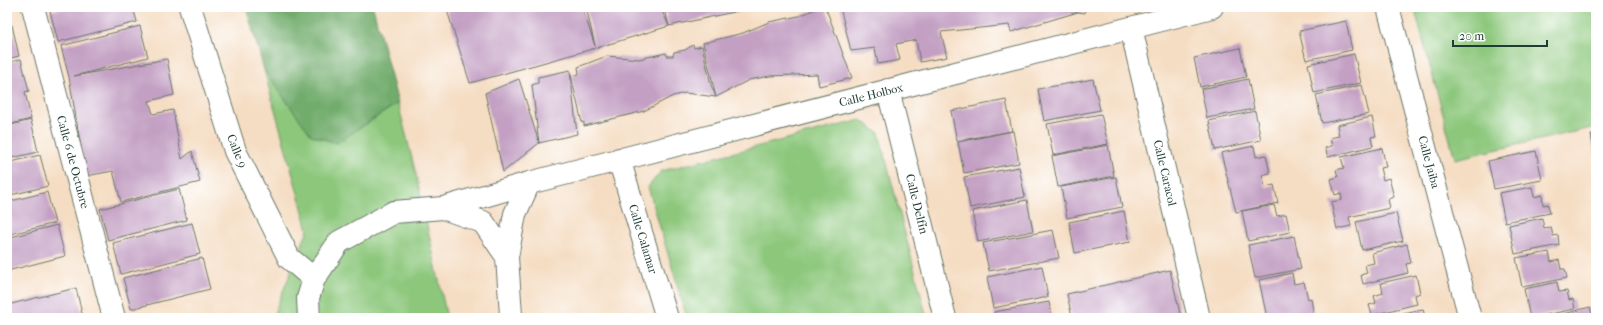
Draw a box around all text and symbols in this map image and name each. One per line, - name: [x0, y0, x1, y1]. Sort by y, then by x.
- scale bar: [1453, 22, 1547, 48]
- text: 20 m: [1459, 29, 1484, 43]
- street label: Calle Holbox: [837, 80, 905, 110]
- street label: Calle 6 de Octubre: [54, 114, 92, 210]
- street label: Calle 9: [224, 132, 250, 170]
- street label: Calle Jaiba: [1415, 134, 1443, 190]
- street label: Calle Caracol: [1151, 139, 1180, 208]
- street label: Calle Delfín: [903, 172, 931, 236]
- street label: Calle Calamar: [626, 203, 660, 276]

